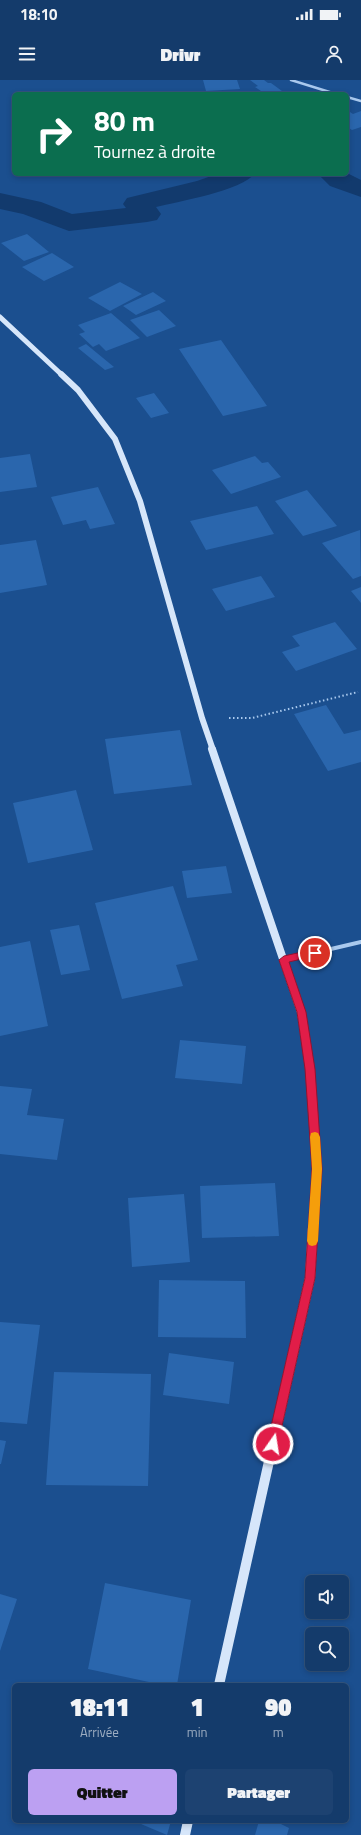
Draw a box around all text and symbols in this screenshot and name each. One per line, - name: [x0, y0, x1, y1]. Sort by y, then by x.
- text: 18:10: [20, 3, 57, 26]
- text: Drivr: [161, 41, 200, 68]
- icon: menu: [16, 43, 38, 65]
- icon: person: [323, 43, 345, 65]
- text: 80 m: [94, 99, 155, 142]
- icon: right: [28, 108, 80, 160]
- text: Tournez à droite: [94, 138, 215, 165]
- pin: [298, 936, 332, 970]
- icon: arrive: [304, 942, 326, 964]
- position arrow: [252, 1423, 294, 1465]
- map controls: [305, 1575, 349, 1671]
- button: sound: [305, 1575, 349, 1619]
- button: search: [305, 1627, 349, 1671]
- text: 18:11: [70, 1689, 129, 1725]
- text: 1: [191, 1689, 204, 1725]
- text: 90: [265, 1689, 291, 1725]
- text: Arrivée: [80, 1722, 119, 1742]
- text: min: [187, 1722, 207, 1742]
- text: m: [273, 1722, 284, 1742]
- button: Quitter: [28, 1769, 177, 1815]
- button: Partager: [185, 1769, 333, 1815]

